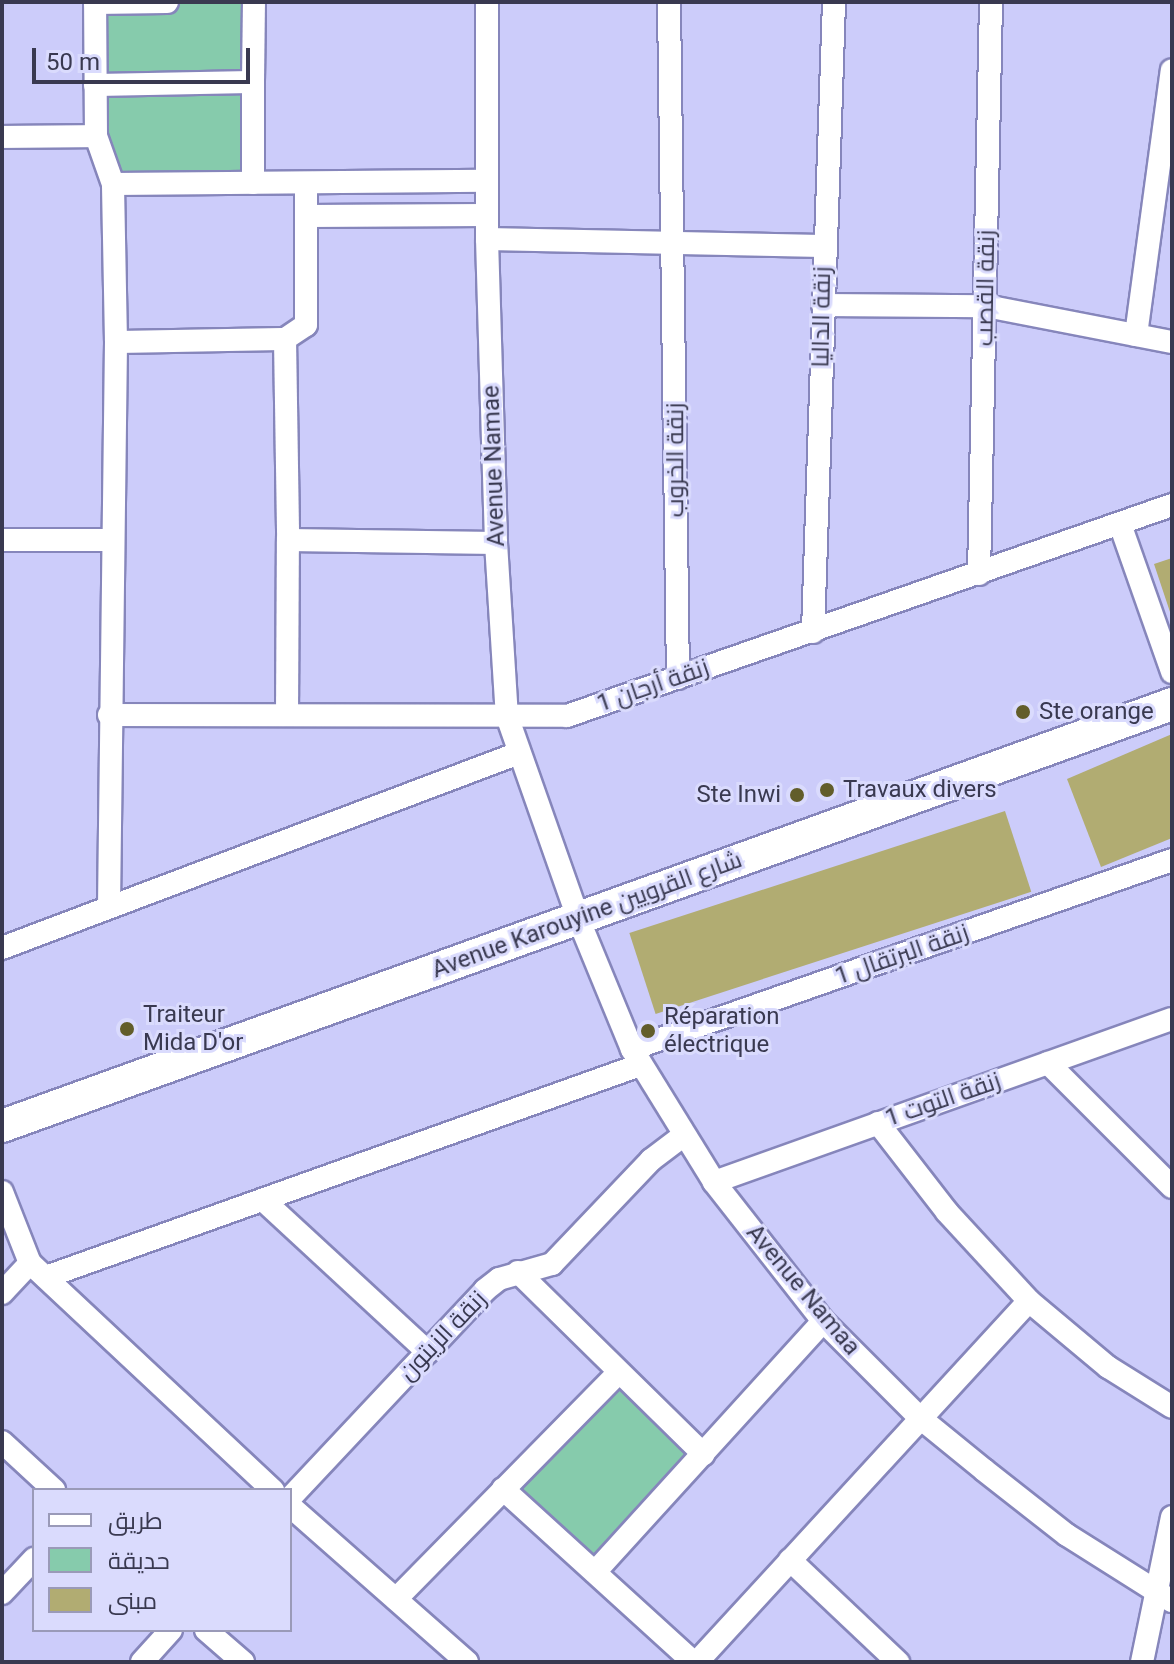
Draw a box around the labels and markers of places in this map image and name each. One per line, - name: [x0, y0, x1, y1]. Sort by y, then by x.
- place label: Ste orange: [1039, 698, 1154, 726]
- marker: Ste orange: [1014, 703, 1032, 721]
- place label: Travaux divers: [843, 776, 997, 804]
- place label: Ste Inwi: [697, 781, 781, 809]
- marker: Travaux divers: [818, 781, 836, 799]
- marker: Ste Inwi: [788, 786, 806, 804]
- place label: Traiteur Mida D'or: [143, 1001, 243, 1057]
- place label: Réparation électrique: [664, 1003, 779, 1059]
- marker: Traiteur Mida D'or: [118, 1020, 136, 1038]
- marker: Réparation électrique: [639, 1022, 657, 1040]

